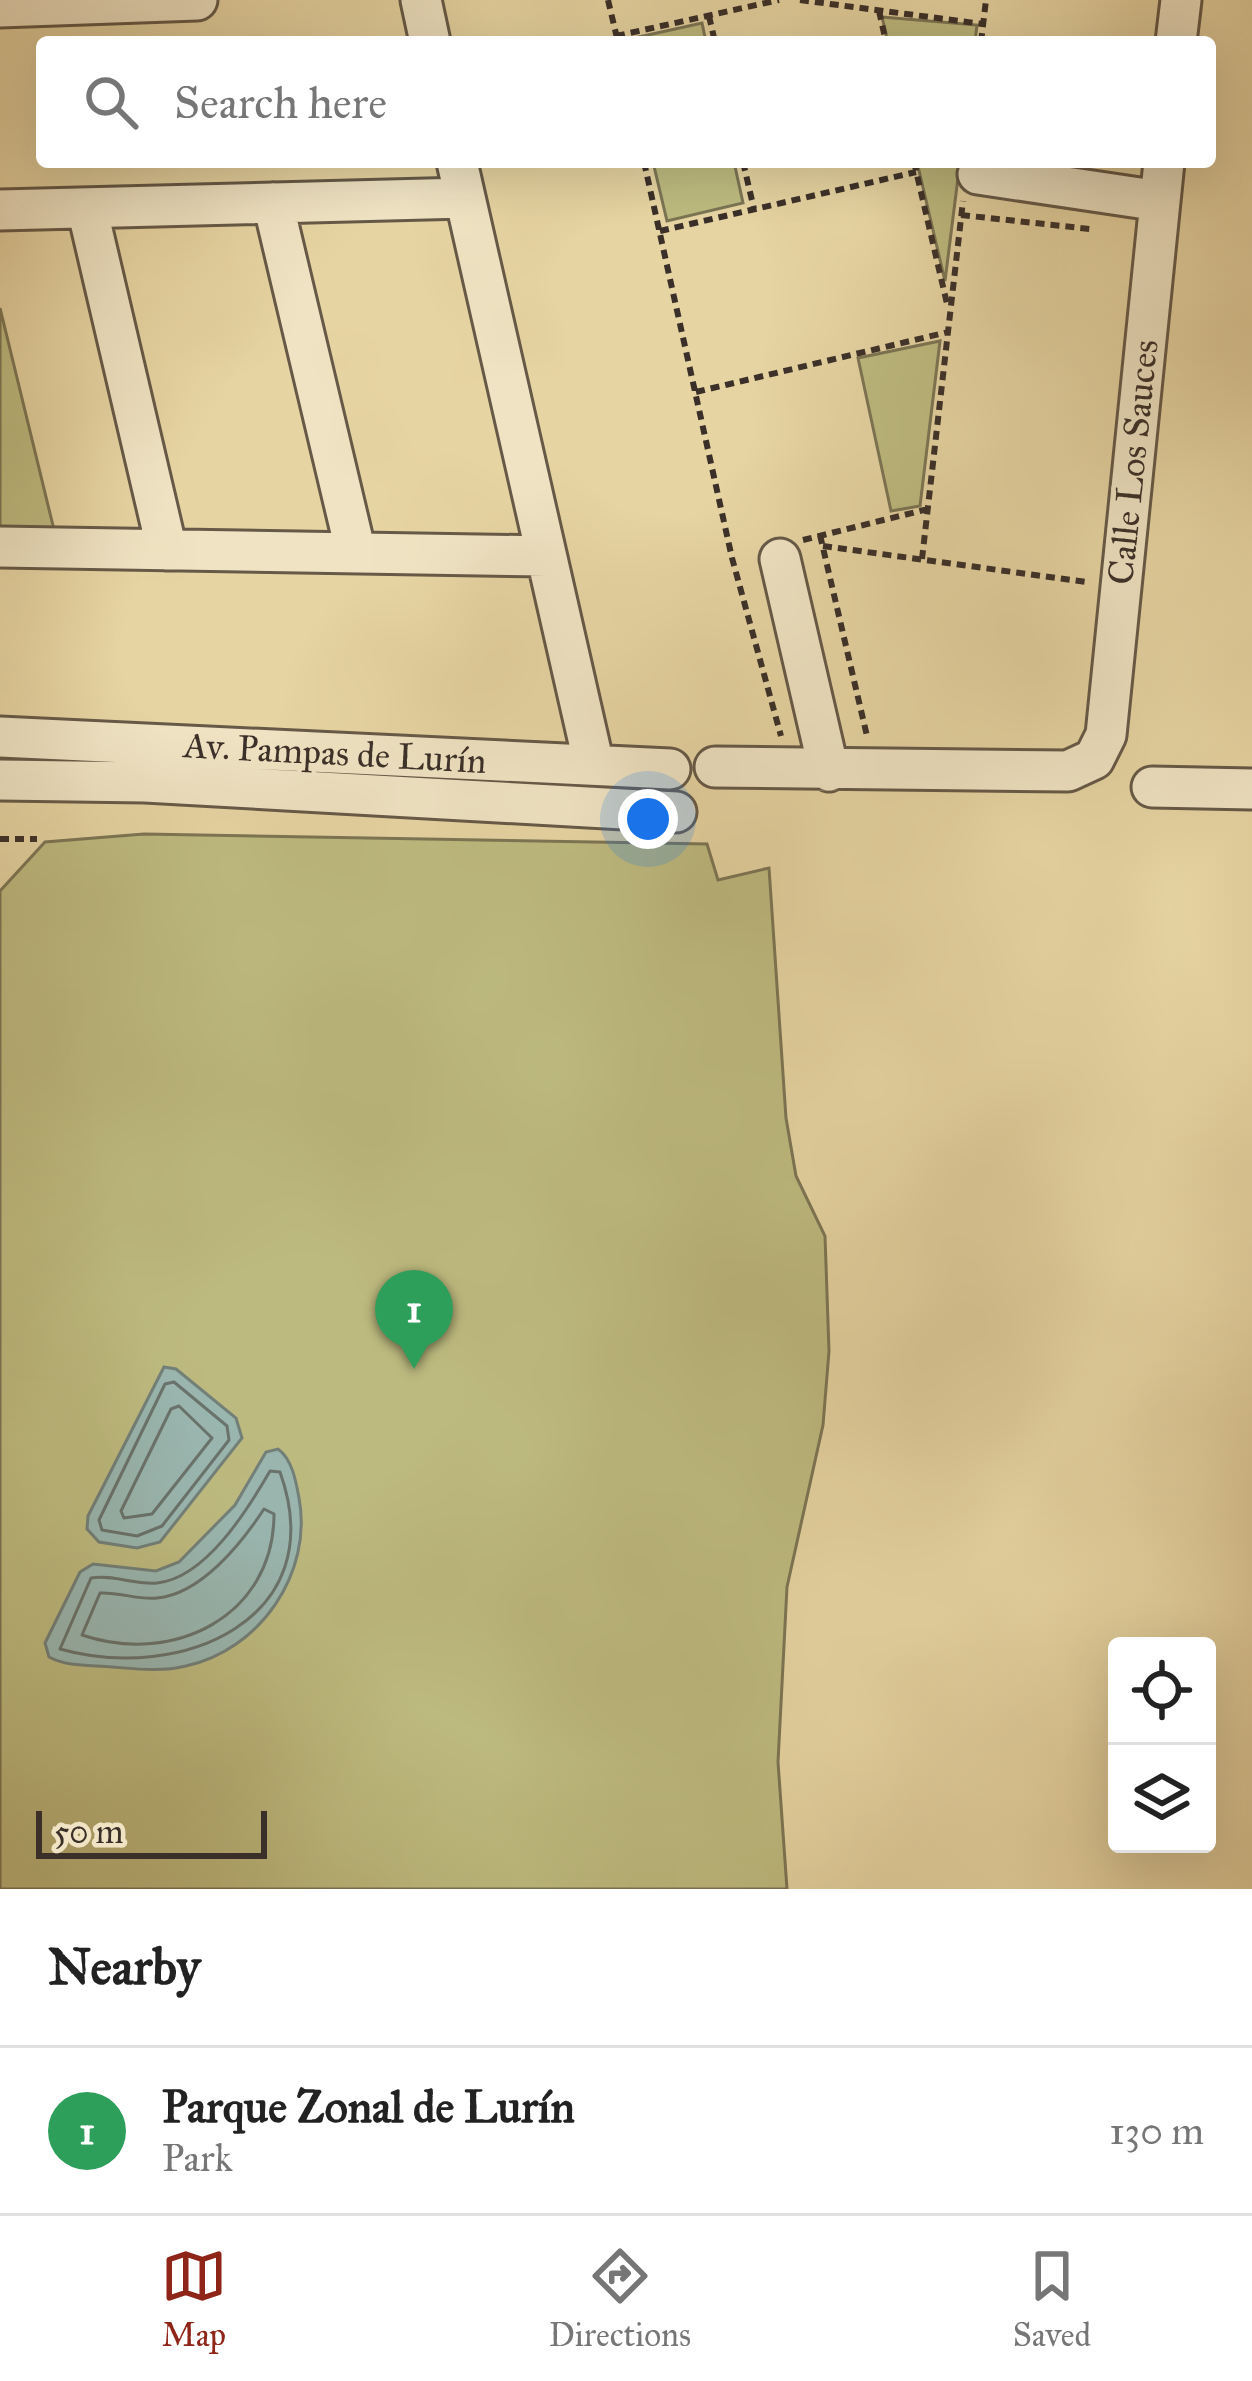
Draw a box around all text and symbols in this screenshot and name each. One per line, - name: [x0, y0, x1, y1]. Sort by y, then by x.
- search box: [36, 36, 1216, 168]
- icon: search: [78, 69, 144, 135]
- text: Search here: [174, 75, 387, 130]
- street label: Calle Los Sauces: [1098, 337, 1168, 587]
- street label: Av. Pampas de Lurín: [180, 723, 488, 783]
- your location: [618, 789, 678, 849]
- pin: 1: [375, 1270, 453, 1369]
- map controls: [1108, 1637, 1216, 1853]
- button: locate: [1108, 1637, 1216, 1745]
- button: layers: [1108, 1745, 1216, 1853]
- scale bar: [36, 1805, 267, 1858]
- text: 50 m: [54, 1812, 123, 1852]
- text: Nearby: [48, 1936, 200, 1998]
- text: Parque Zonal de Lurín: [162, 2079, 575, 2134]
- text: 1: [79, 2107, 95, 2155]
- text: 130 m: [1109, 2107, 1204, 2155]
- text: Park: [162, 2134, 233, 2182]
- tab: Map: [161, 2243, 227, 2355]
- tab: Directions: [549, 2243, 691, 2355]
- tab: Saved: [1013, 2243, 1091, 2355]

